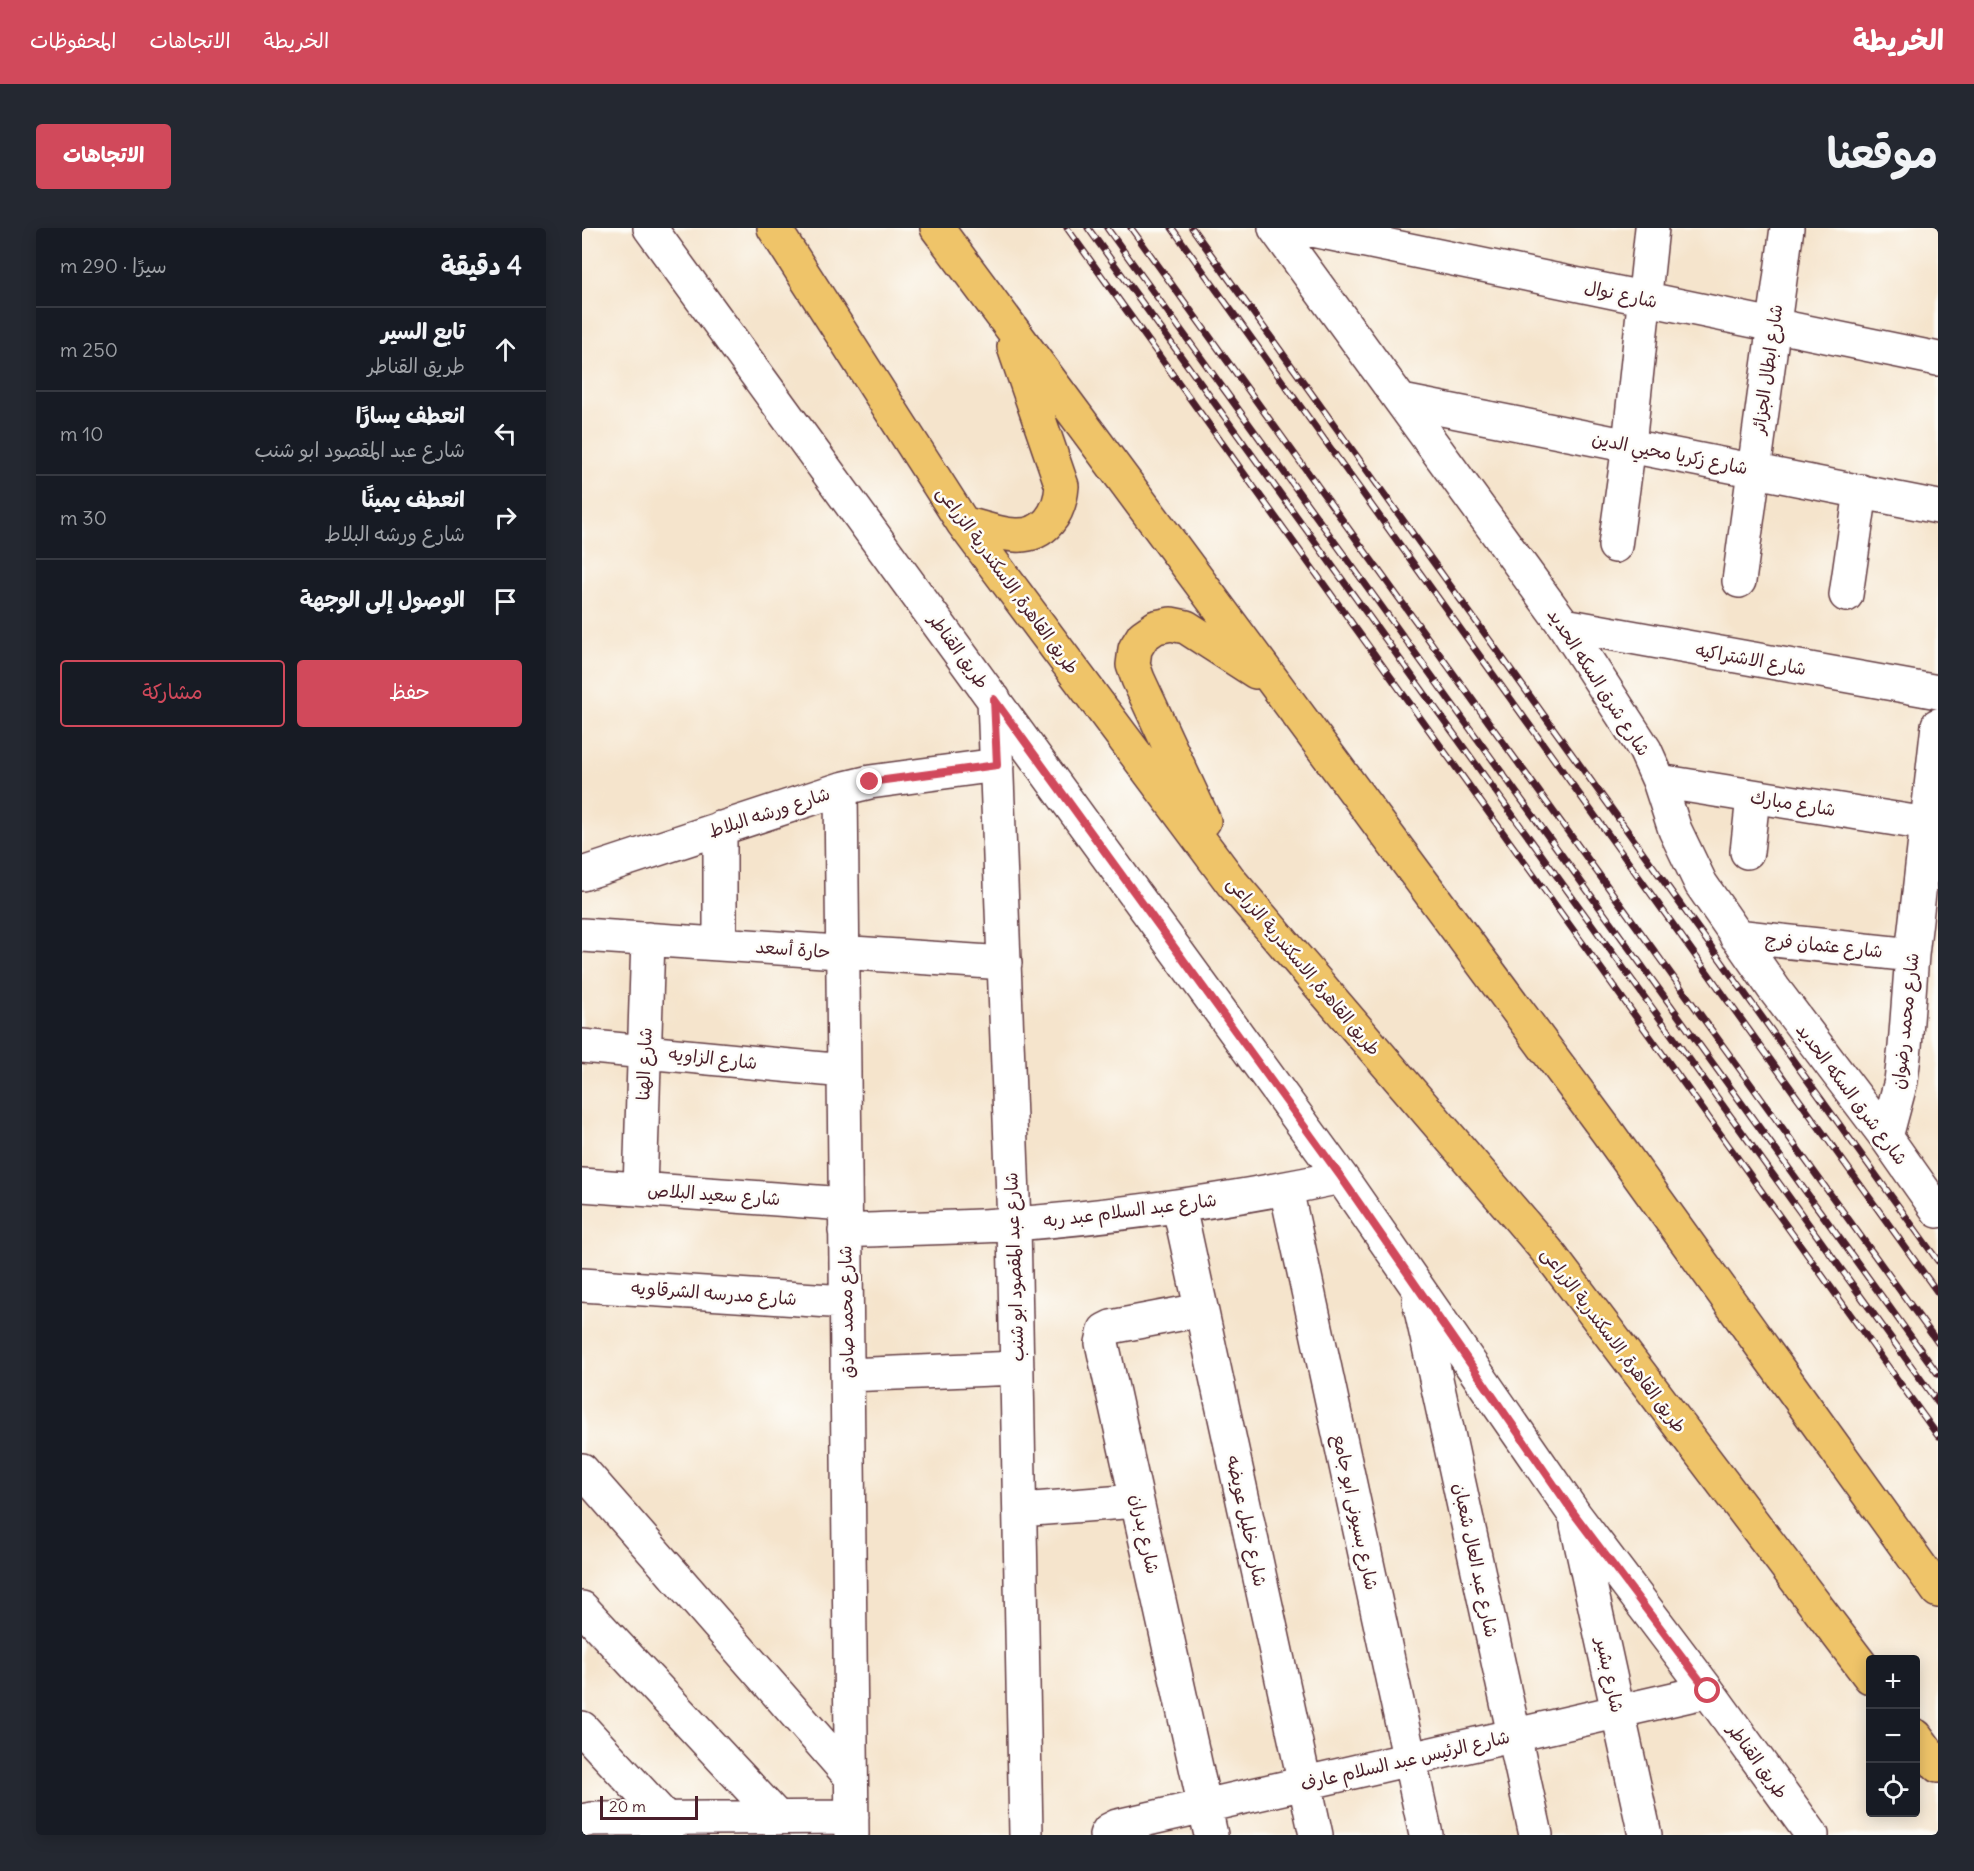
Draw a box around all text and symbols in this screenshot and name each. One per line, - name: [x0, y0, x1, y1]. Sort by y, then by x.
- text: الخريطة: [1853, 22, 1944, 58]
- text: المحفوظات: [30, 27, 116, 54]
- text: الاتجاهات: [149, 27, 231, 54]
- text: الخريطة: [264, 27, 329, 54]
- button: الاتجاهات: [36, 124, 171, 189]
- text: موقعنا: [1827, 127, 1938, 179]
- text: 4 دقيقة: [441, 249, 522, 282]
- text: سيرًا · 290 m: [60, 253, 167, 278]
- street label: شارع نوال: [1582, 275, 1660, 314]
- street label: شارع ابطال الجزائر: [1746, 303, 1788, 438]
- text: تابع السير: [381, 317, 465, 345]
- icon: ahead: [489, 333, 522, 366]
- text: 250 m: [60, 337, 118, 362]
- text: طريق القناطر: [367, 353, 465, 378]
- text: انعطف يسارًا: [356, 401, 465, 429]
- icon: left: [489, 417, 522, 450]
- text: 10 m: [60, 421, 103, 446]
- street label: شارع زكريا محيي الدين: [1589, 427, 1750, 484]
- text: شارع عبد المقصود ابو شنب: [254, 437, 465, 462]
- street label: طريق القاهرة, الاسكندرية الزراعى: [932, 482, 1084, 678]
- text: انعطف يمينًا: [362, 485, 465, 513]
- icon: right: [489, 501, 522, 534]
- text: 30 m: [60, 505, 107, 530]
- text: شارع ورشه البلاط: [324, 521, 465, 546]
- text: الوصول إلى الوجهة: [300, 585, 465, 613]
- icon: arrive: [489, 585, 522, 618]
- street label: شارع شرق السكه الحديد: [1542, 604, 1655, 761]
- street label: طريق القناطر: [923, 607, 994, 693]
- street label: شارع الاشتراكيه: [1694, 638, 1808, 681]
- button: مشاركة: [60, 660, 285, 727]
- button: حفظ: [297, 660, 522, 727]
- route end: [856, 768, 882, 794]
- street label: شارع ورشه البلاط: [705, 781, 833, 843]
- street label: شارع مبارك: [1749, 785, 1837, 822]
- street label: طريق القاهرة, الاسكندرية الزراعى: [1222, 872, 1386, 1060]
- street label: شارع عثمان فرج: [1764, 927, 1884, 964]
- street label: حارة أسعد: [755, 935, 831, 963]
- street label: شارع محمد رضوان: [1886, 952, 1925, 1091]
- street label: شارع شرق السكه الحديد: [1790, 1019, 1913, 1170]
- street label: شارع الهنا: [631, 1027, 658, 1101]
- street label: شارع الزاويه: [667, 1042, 758, 1075]
- street label: شارع عبد المقصود ابو شنب: [999, 1172, 1030, 1362]
- street label: شارع سعيد البلاص: [647, 1178, 781, 1211]
- street label: شارع عبد السلام عبد ربه: [1042, 1188, 1218, 1235]
- street label: طريق القاهرة, الاسكندرية الزراعى: [1537, 1243, 1691, 1437]
- street label: شارع محمد صادق: [833, 1245, 860, 1379]
- street label: شارع مدرسه الشرقاويه: [630, 1276, 798, 1311]
- street label: شارع بسيونى ابو جامع: [1326, 1432, 1384, 1593]
- street label: شارع خليل عويضه: [1221, 1453, 1272, 1589]
- street label: شارع عبد العال شعبان: [1447, 1481, 1504, 1640]
- street label: شارع بدران: [1124, 1492, 1165, 1576]
- street label: شارع بشير: [1589, 1633, 1629, 1715]
- map controls: [1866, 1655, 1920, 1817]
- button: +: [1866, 1655, 1920, 1709]
- route start: [1694, 1677, 1720, 1703]
- button: −: [1866, 1709, 1920, 1763]
- street label: طريق القناطر: [1722, 1717, 1793, 1803]
- street label: شارع الرئيس عبد السلام عارف: [1298, 1725, 1513, 1798]
- button: locate: [1866, 1763, 1920, 1817]
- scale bar: [600, 1793, 698, 1820]
- text: 20 m: [609, 1796, 646, 1816]

